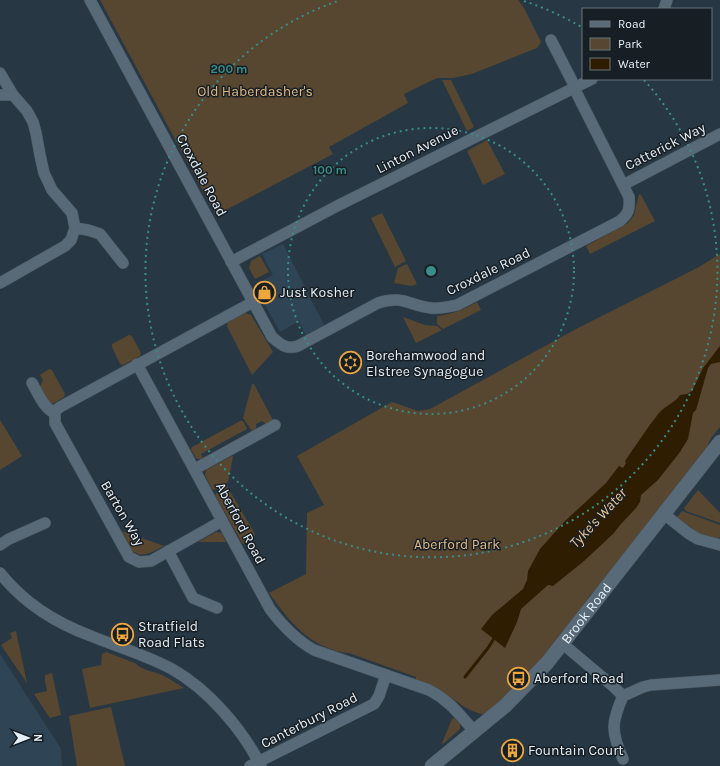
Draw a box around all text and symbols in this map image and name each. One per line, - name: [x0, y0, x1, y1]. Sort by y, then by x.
- legend: [582, 8, 712, 80]
- text: Road: [618, 17, 646, 31]
- text: Park: [618, 37, 643, 51]
- text: Water: [618, 57, 651, 71]
- text: 200 m: [211, 62, 247, 76]
- park label: Old Haberdasher's: [197, 83, 313, 100]
- street label: Catterick Way: [622, 119, 709, 174]
- street label: Linton Avenue: [373, 121, 461, 177]
- street label: Croxdale Road: [173, 131, 230, 219]
- text: 100 m: [313, 163, 347, 177]
- street label: Croxdale Road: [444, 244, 533, 299]
- centre of rings: [424, 264, 438, 278]
- shop icon: Just Kosher: [252, 279, 278, 305]
- place label: Just Kosher: [280, 284, 355, 301]
- place label: Borehamwood and Elstree Synagogue: [366, 347, 485, 380]
- synagogue icon: Borehamwood and Elstree Synagogue: [337, 350, 363, 376]
- street label: Barton Way: [97, 478, 148, 549]
- street label: Aberford Road: [212, 480, 269, 567]
- water label: Tyke's Water: [566, 484, 631, 552]
- park label: Aberford Park: [414, 536, 500, 553]
- street label: Brook Road: [557, 580, 616, 647]
- place label: Stratfield Road Flats: [138, 618, 205, 651]
- bus stop icon: Stratfield Road Flats: [110, 621, 136, 647]
- bus stop icon: Aberford Road: [506, 665, 532, 691]
- place label: Aberford Road: [534, 670, 624, 687]
- street label: Canterbury Road: [258, 689, 360, 752]
- north arrow: [8, 718, 48, 758]
- text: N: [31, 734, 44, 742]
- building icon: Fountain Court: [499, 737, 525, 763]
- place label: Fountain Court: [528, 742, 623, 759]

